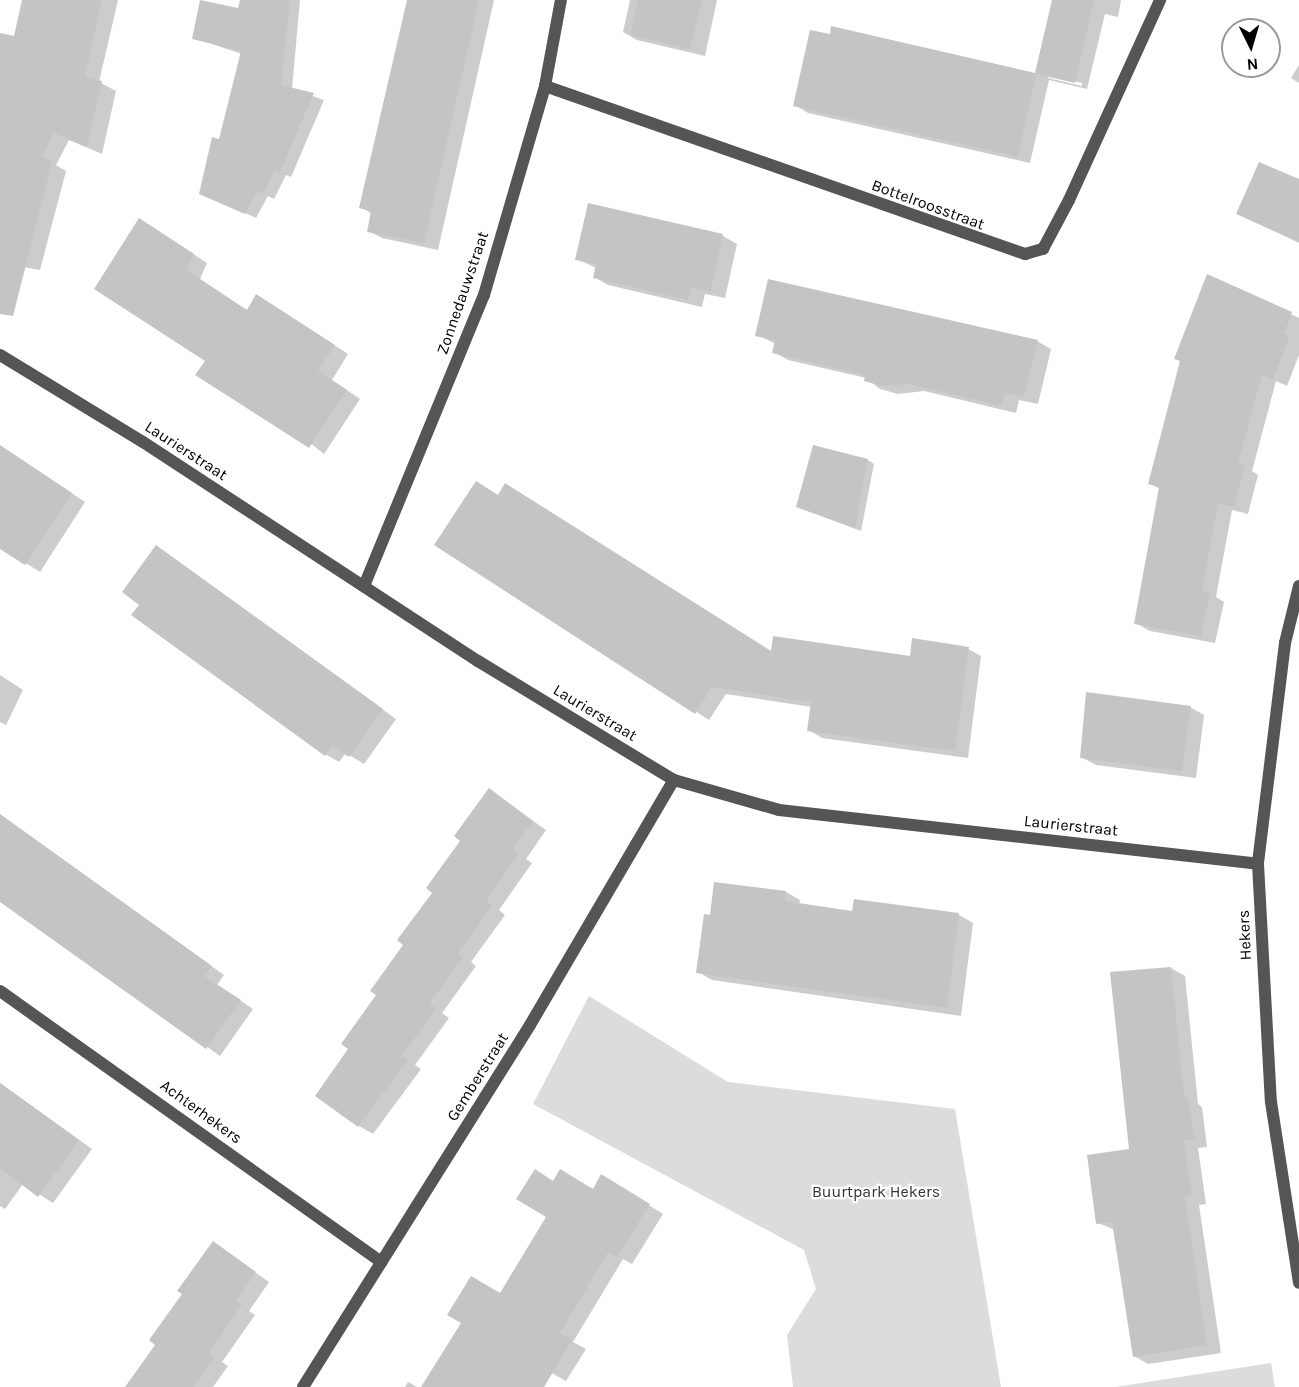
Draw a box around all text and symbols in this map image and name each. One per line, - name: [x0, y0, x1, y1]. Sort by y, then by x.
- north arrow: [1221, 18, 1281, 78]
- text: N: [1246, 54, 1259, 74]
- street label: Bottelroosstraat: [869, 176, 987, 234]
- street label: Zonnedauwstraat: [433, 229, 493, 357]
- street label: Laurierstraat: [141, 417, 231, 485]
- street label: Laurierstraat: [550, 680, 640, 746]
- street label: Laurierstraat: [1023, 812, 1119, 840]
- street label: Hekers: [1234, 909, 1256, 961]
- street label: Gemberstraat: [443, 1029, 513, 1125]
- street label: Achterhekers: [156, 1076, 246, 1148]
- park label: Buurtpark Hekers: [812, 1182, 940, 1202]

